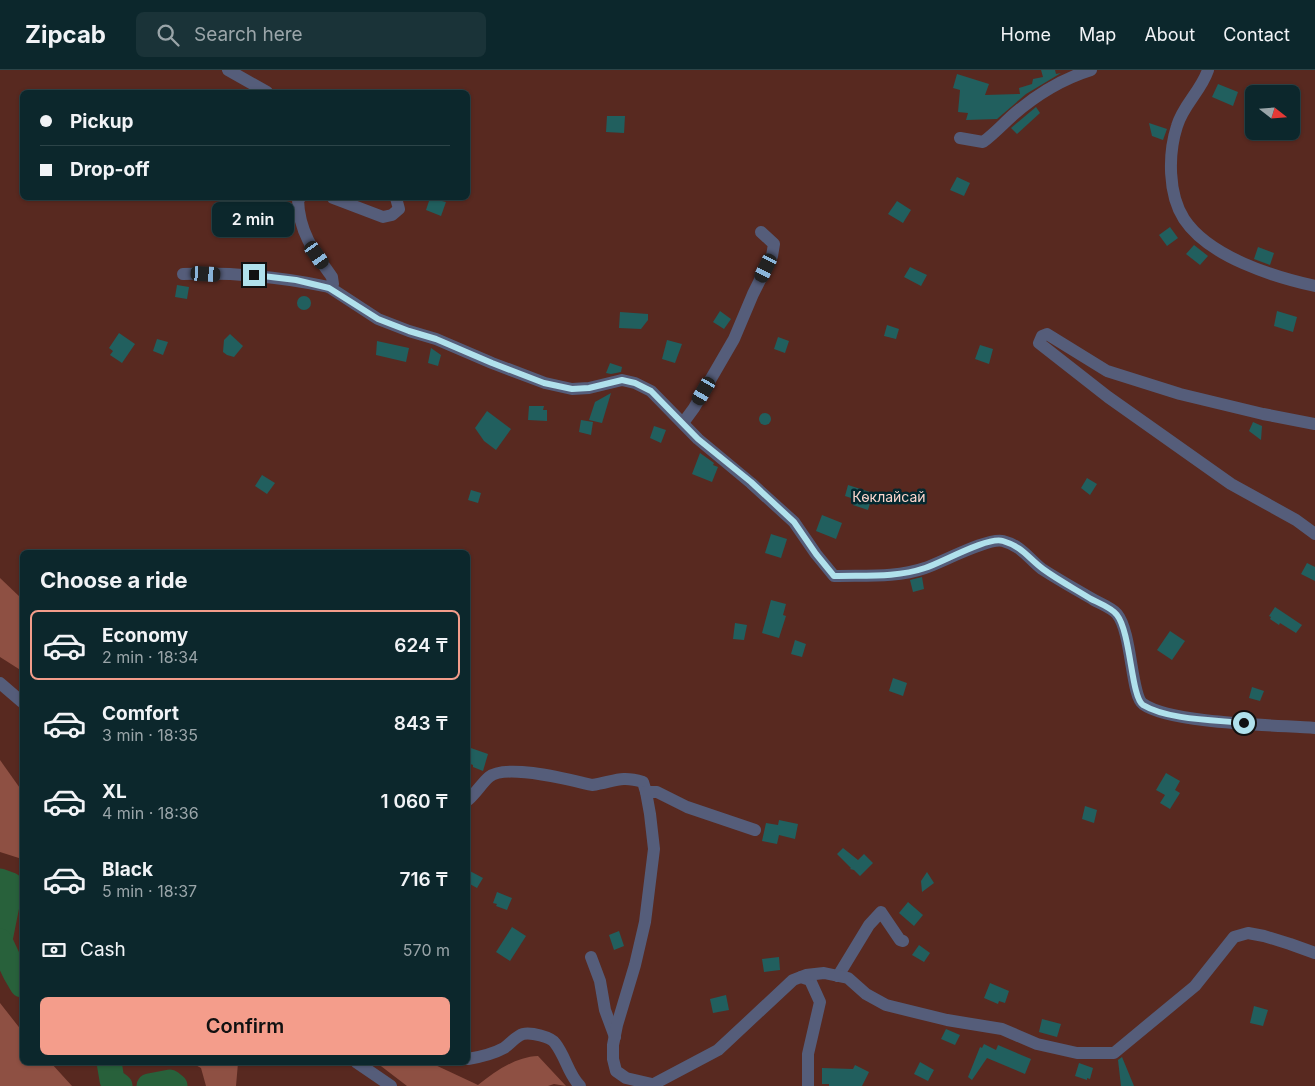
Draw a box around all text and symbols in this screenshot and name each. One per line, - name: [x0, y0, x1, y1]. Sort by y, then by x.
- search box: [136, 12, 486, 57]
- text: Zipcab: [25, 20, 106, 49]
- icon: search: [154, 21, 182, 49]
- text: Search here: [194, 23, 303, 46]
- text: Home: [1001, 24, 1051, 45]
- text: Map: [1079, 24, 1116, 45]
- text: About: [1144, 24, 1195, 45]
- text: Contact: [1223, 24, 1290, 45]
- north arrow: [1245, 85, 1300, 140]
- map controls: [1245, 85, 1300, 140]
- text: Pickup: [70, 110, 133, 133]
- text: Drop-off: [70, 158, 150, 181]
- callout: 2 min: [213, 202, 295, 238]
- text: 2 min: [232, 209, 274, 229]
- car: [302, 238, 331, 272]
- car: [752, 251, 779, 285]
- route end: [243, 264, 265, 286]
- car: [190, 266, 221, 282]
- car: [690, 374, 717, 408]
- park label: Көклайсай: [852, 488, 926, 505]
- text: Choose a ride: [40, 567, 188, 593]
- icon: car: [42, 623, 87, 668]
- text: Economy: [102, 624, 188, 647]
- text: 624 ₸: [394, 634, 448, 657]
- text: 2 min · 18:34: [102, 647, 198, 667]
- icon: car: [42, 701, 87, 746]
- text: Comfort: [102, 702, 179, 725]
- text: 843 ₸: [394, 712, 448, 735]
- route start: [1233, 712, 1255, 734]
- text: 3 min · 18:35: [102, 725, 198, 745]
- icon: car: [42, 779, 87, 824]
- text: XL: [102, 780, 127, 803]
- text: 1 060 ₸: [381, 790, 448, 813]
- text: 4 min · 18:36: [102, 803, 199, 823]
- icon: car: [42, 857, 87, 902]
- text: Black: [102, 858, 153, 881]
- text: 716 ₸: [400, 868, 448, 891]
- text: 5 min · 18:37: [102, 881, 197, 901]
- icon: cash: [40, 936, 68, 964]
- text: Cash: [80, 938, 126, 961]
- text: 570 m: [403, 940, 450, 960]
- button: Confirm: [40, 997, 450, 1055]

